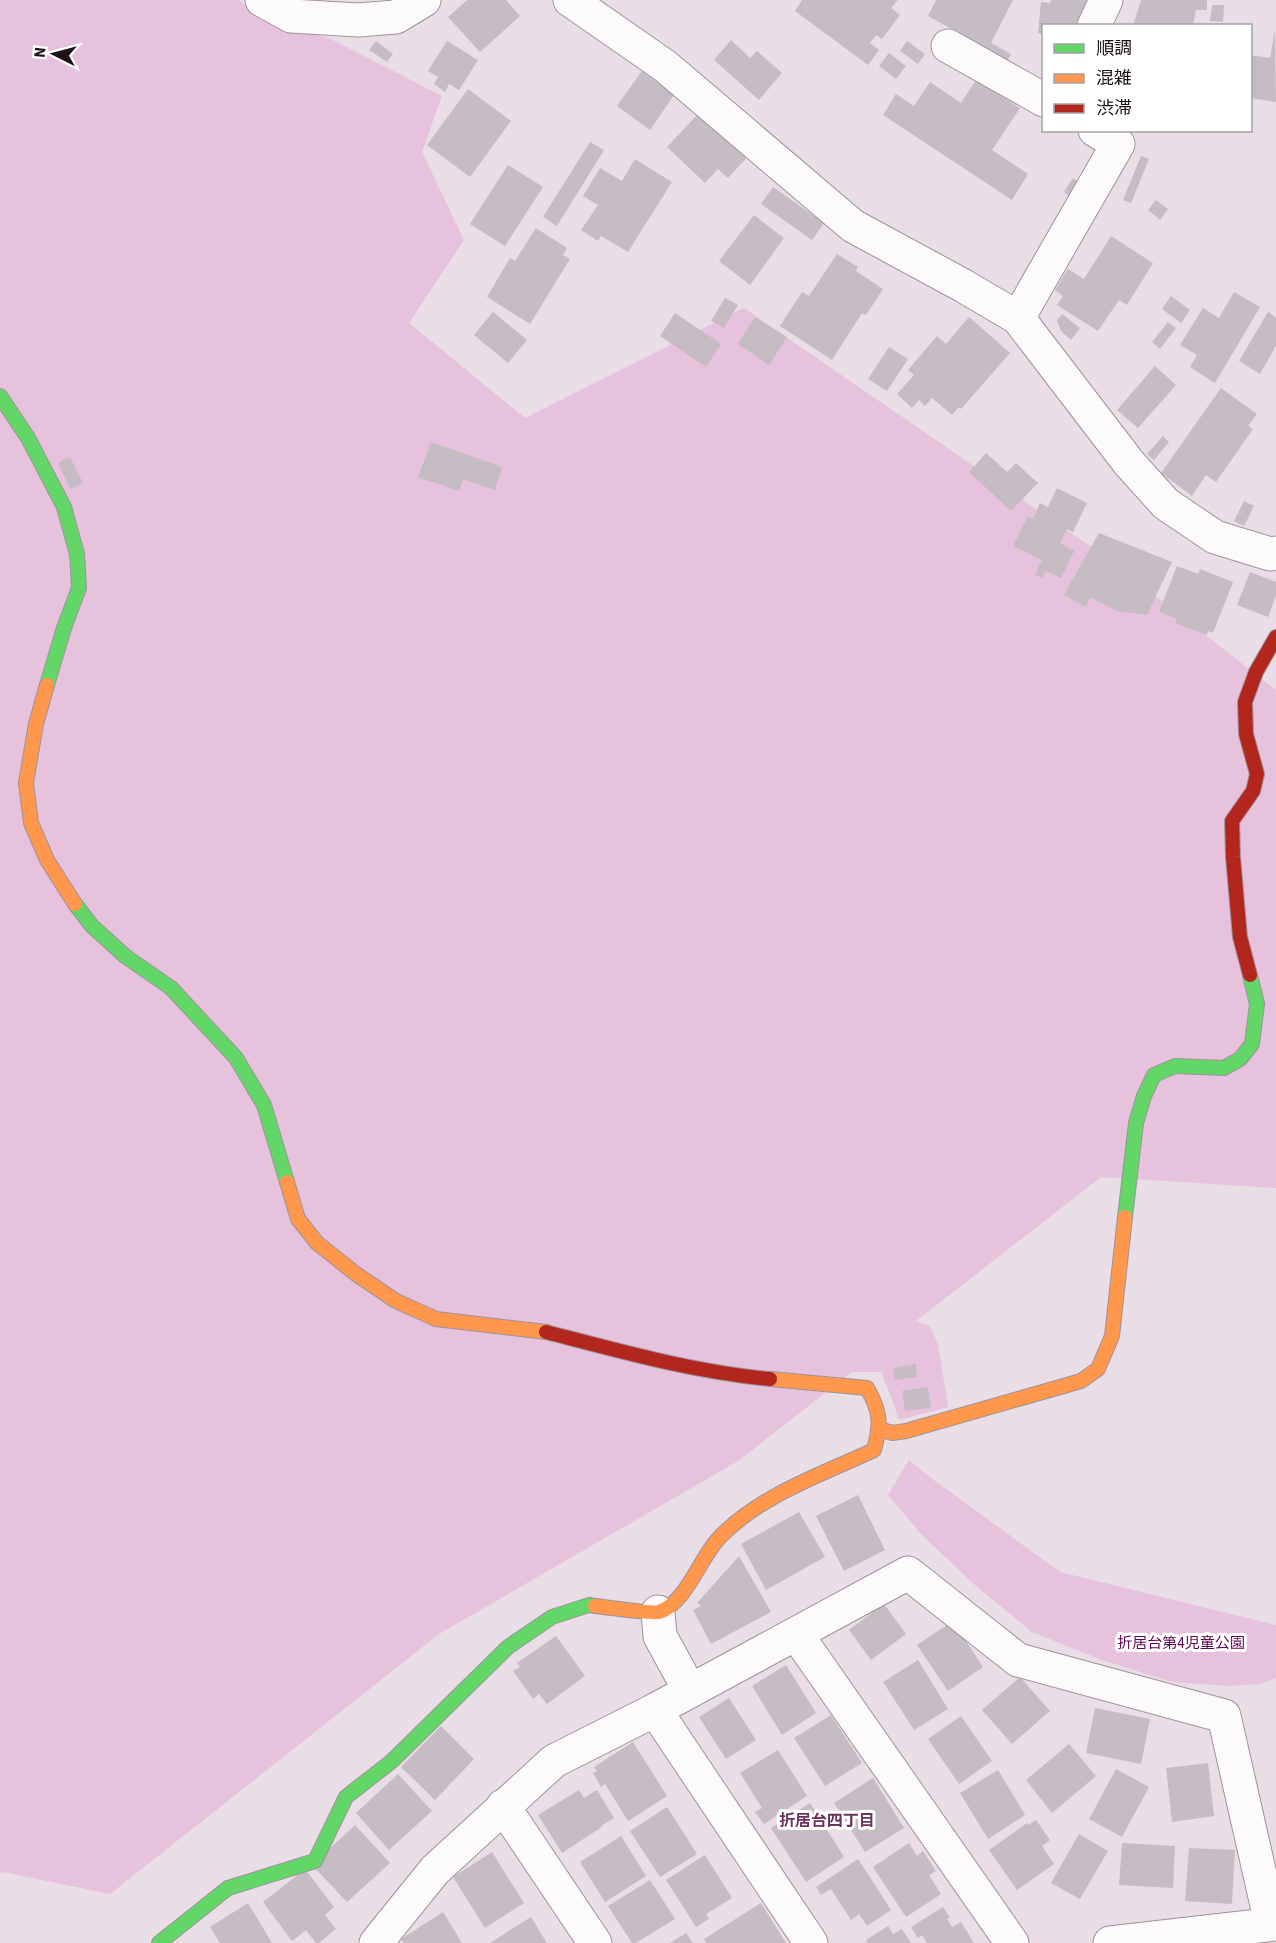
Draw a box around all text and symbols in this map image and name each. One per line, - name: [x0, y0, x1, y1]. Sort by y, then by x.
- north arrow: [24, 24, 84, 84]
- legend: [1042, 24, 1252, 132]
- text: 順調: [1096, 36, 1132, 61]
- text: N: [29, 46, 52, 59]
- text: 混雑: [1096, 66, 1132, 91]
- text: 渋滞: [1096, 96, 1132, 121]
- park label: 折居台第4児童公園: [1117, 1633, 1245, 1654]
- district label: 折居台四丁目: [779, 1810, 875, 1832]

